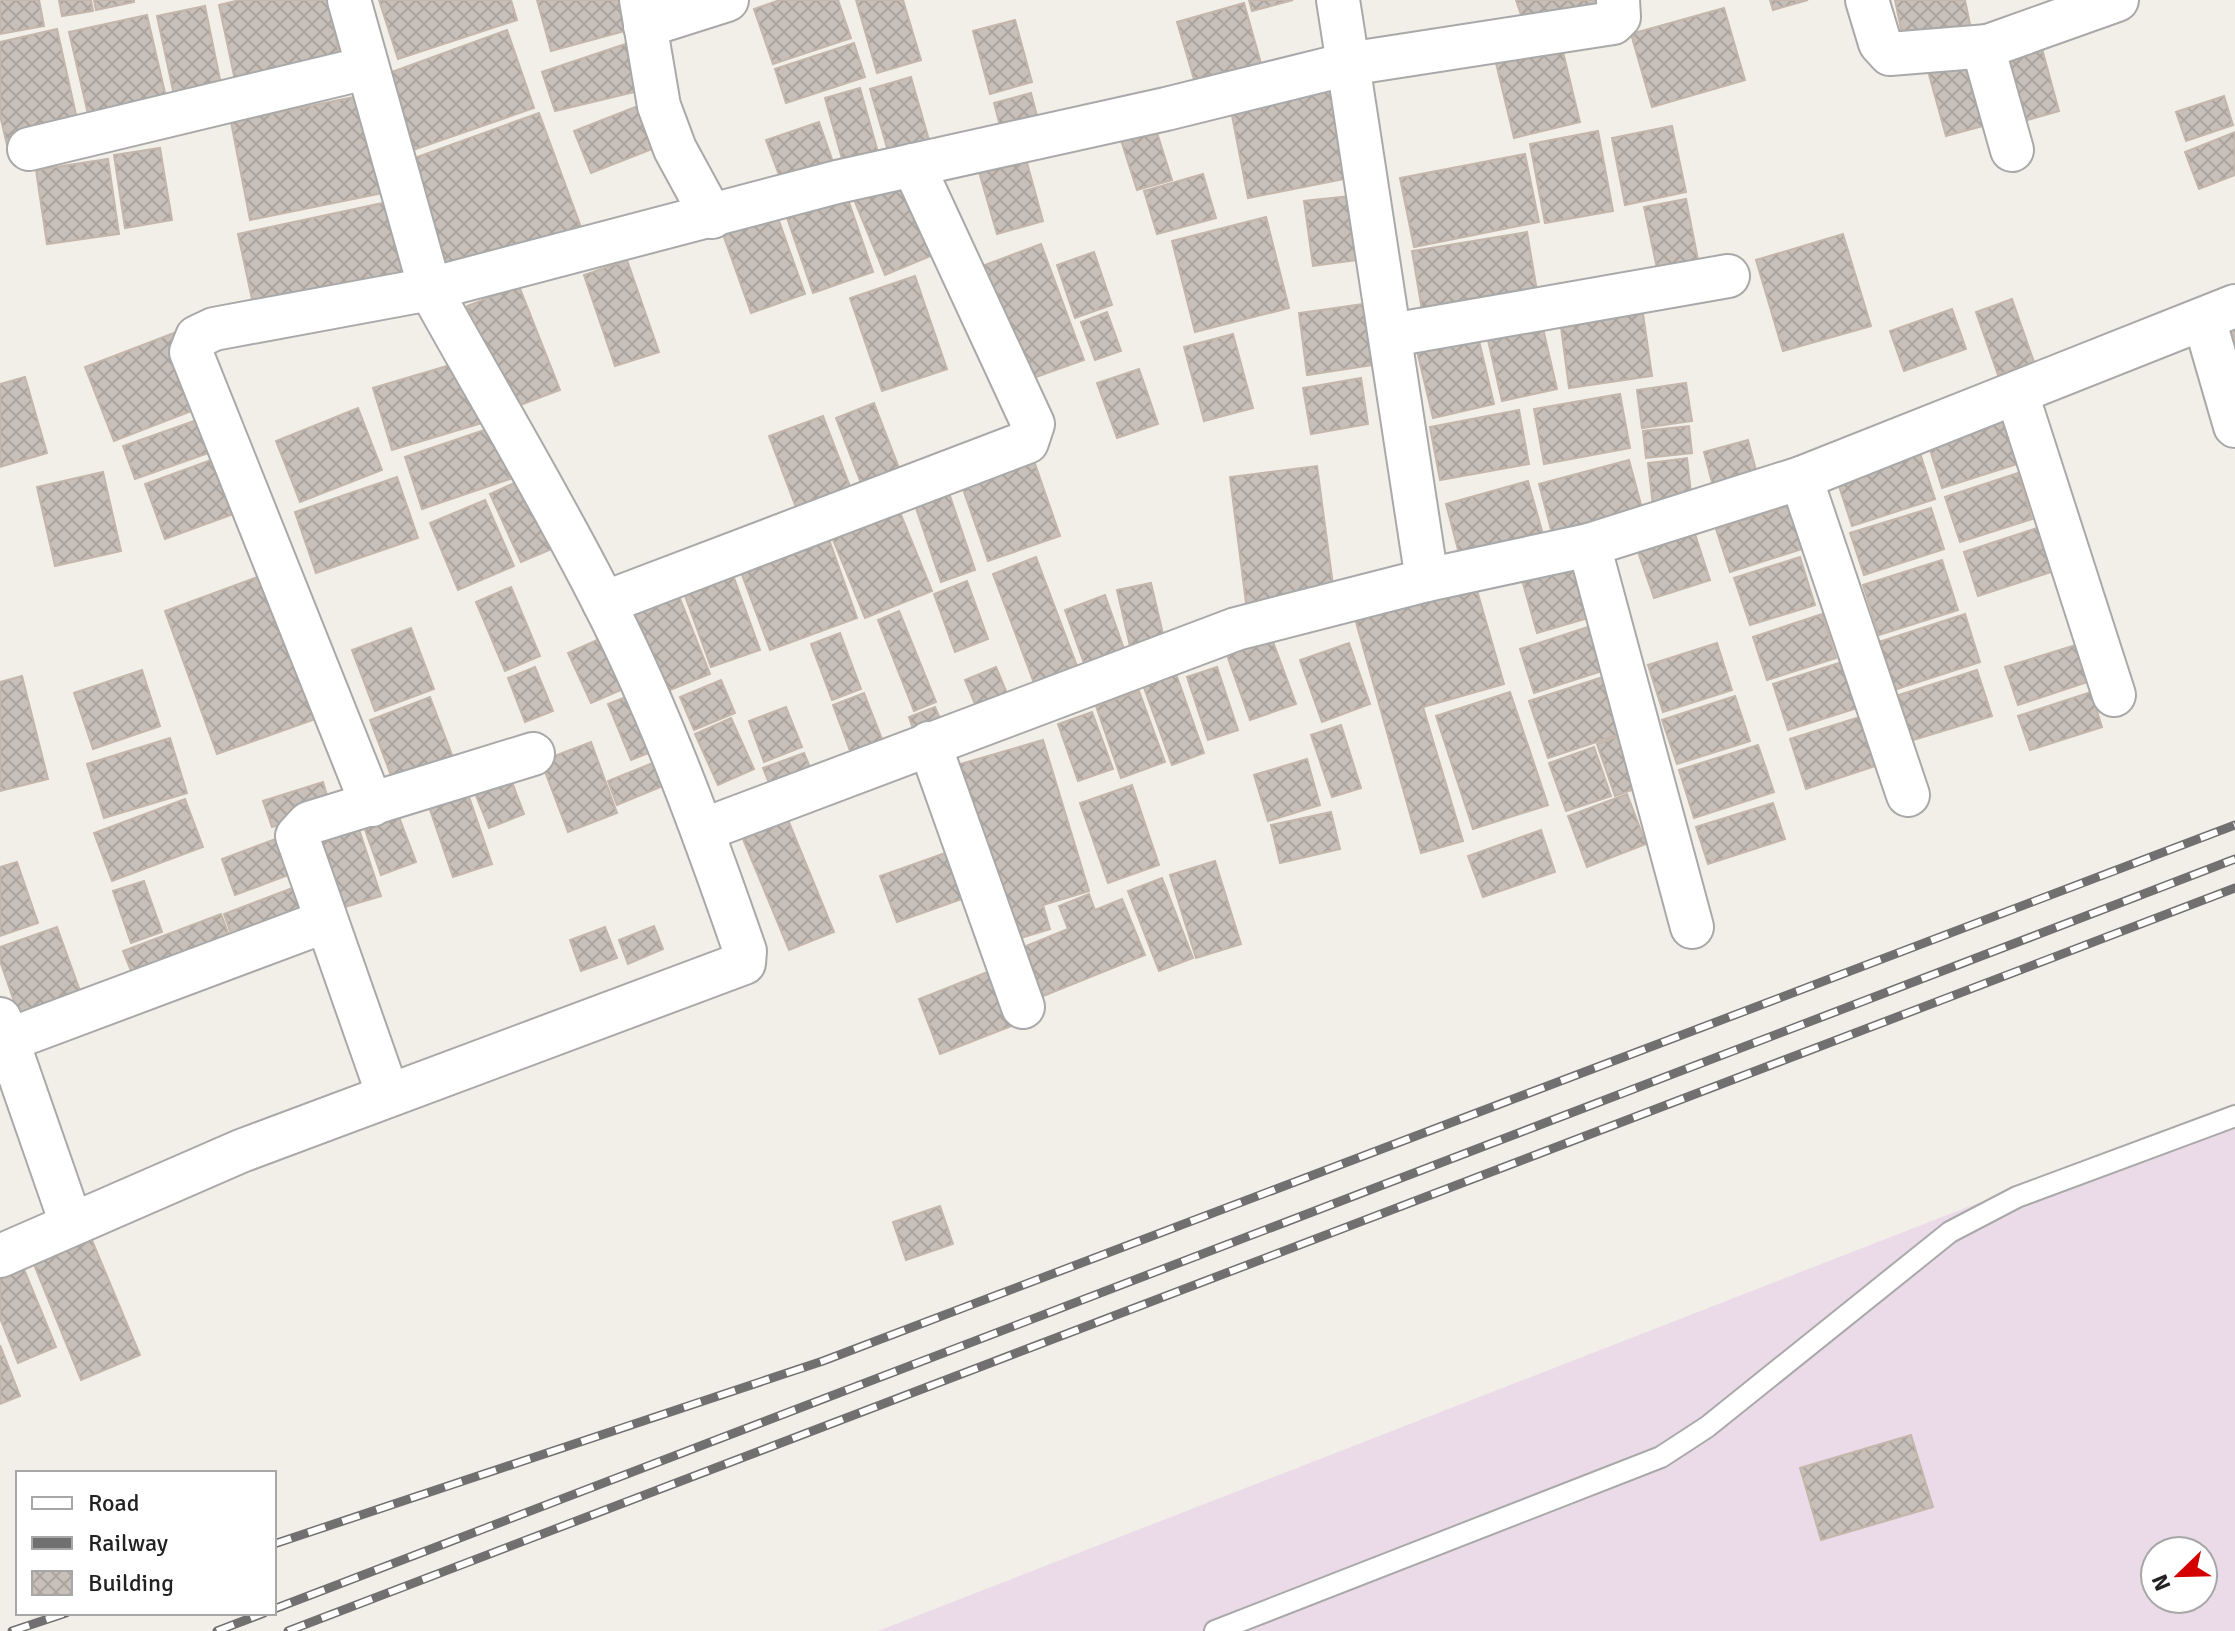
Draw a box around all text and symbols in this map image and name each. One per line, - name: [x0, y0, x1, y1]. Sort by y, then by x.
- legend: [16, 1471, 276, 1615]
- text: Road: [88, 1488, 139, 1518]
- text: Railway: [88, 1528, 168, 1558]
- north arrow: [2139, 1535, 2219, 1615]
- text: Building: [88, 1568, 174, 1598]
- text: N: [2146, 1570, 2176, 1595]

